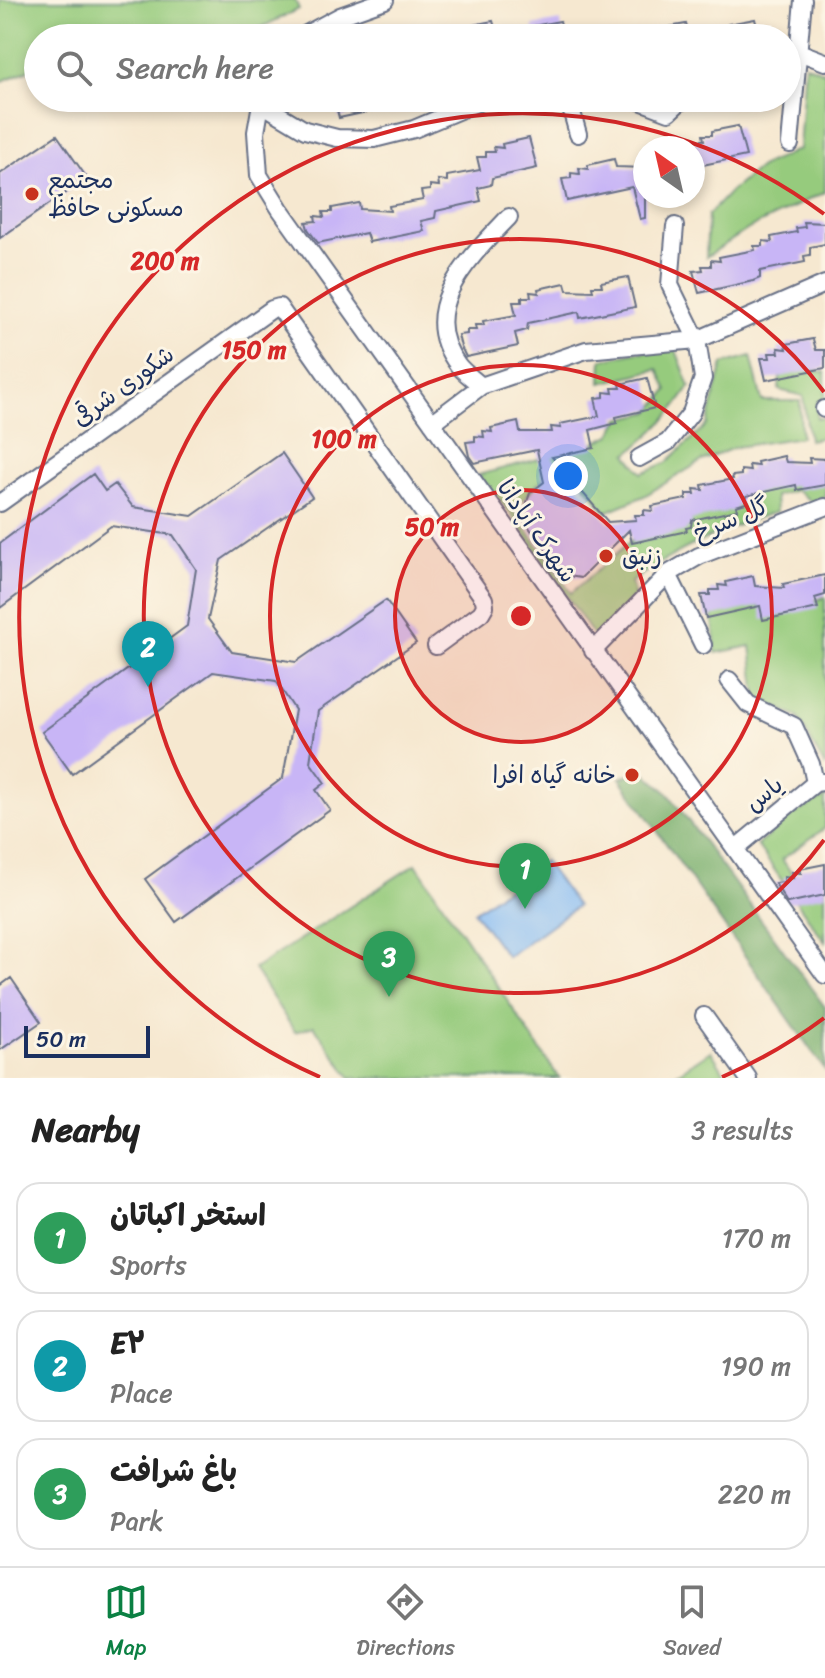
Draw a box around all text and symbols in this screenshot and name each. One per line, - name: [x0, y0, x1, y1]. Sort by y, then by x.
- search box: [24, 24, 801, 112]
- text: Search here: [116, 41, 274, 95]
- icon: search: [52, 46, 96, 90]
- north arrow: [633, 136, 705, 208]
- place label: مجتمع مسکونی حافظ: [48, 159, 184, 229]
- marker: مجتمع مسکونی حافظ: [23, 185, 41, 203]
- text: 200 m: [130, 240, 200, 282]
- text: 150 m: [222, 329, 287, 371]
- street label: شکوری شرقی: [63, 334, 183, 438]
- text: 100 m: [311, 418, 377, 460]
- your location: [548, 456, 588, 496]
- street label: شهرک آپادانا: [486, 470, 588, 592]
- street label: گل سرخ: [686, 485, 776, 553]
- text: 50 m: [405, 506, 460, 548]
- place label: زنبق: [622, 535, 662, 577]
- marker: زنبق: [597, 547, 615, 565]
- centre of rings: [507, 602, 535, 630]
- pin: 2: [122, 621, 174, 687]
- place label: خانه گیاه افرا: [492, 754, 616, 796]
- street label: یاس: [735, 765, 793, 823]
- marker: خانه گیاه افرا: [623, 766, 641, 784]
- pin: 1: [499, 843, 551, 909]
- pin: 3: [363, 931, 415, 997]
- text: 50 m: [36, 1020, 86, 1059]
- scale bar: [24, 1022, 150, 1058]
- text: Nearby: [32, 1100, 140, 1160]
- text: 3 results: [691, 1107, 793, 1153]
- text: استخر اکباتان: [110, 1188, 266, 1242]
- text: 1: [54, 1215, 66, 1261]
- text: 170 m: [722, 1215, 791, 1261]
- text: Sports: [110, 1242, 186, 1288]
- text: E۲: [110, 1316, 146, 1370]
- text: 2: [52, 1343, 68, 1389]
- text: 190 m: [721, 1343, 791, 1389]
- text: Place: [110, 1370, 173, 1416]
- text: باغ شرافت: [110, 1444, 237, 1498]
- text: 3: [53, 1471, 67, 1517]
- text: 220 m: [718, 1471, 791, 1517]
- text: Park: [110, 1498, 163, 1544]
- tab: Map: [104, 1580, 148, 1667]
- tab: Directions: [356, 1580, 455, 1667]
- tab: Saved: [663, 1580, 721, 1667]

